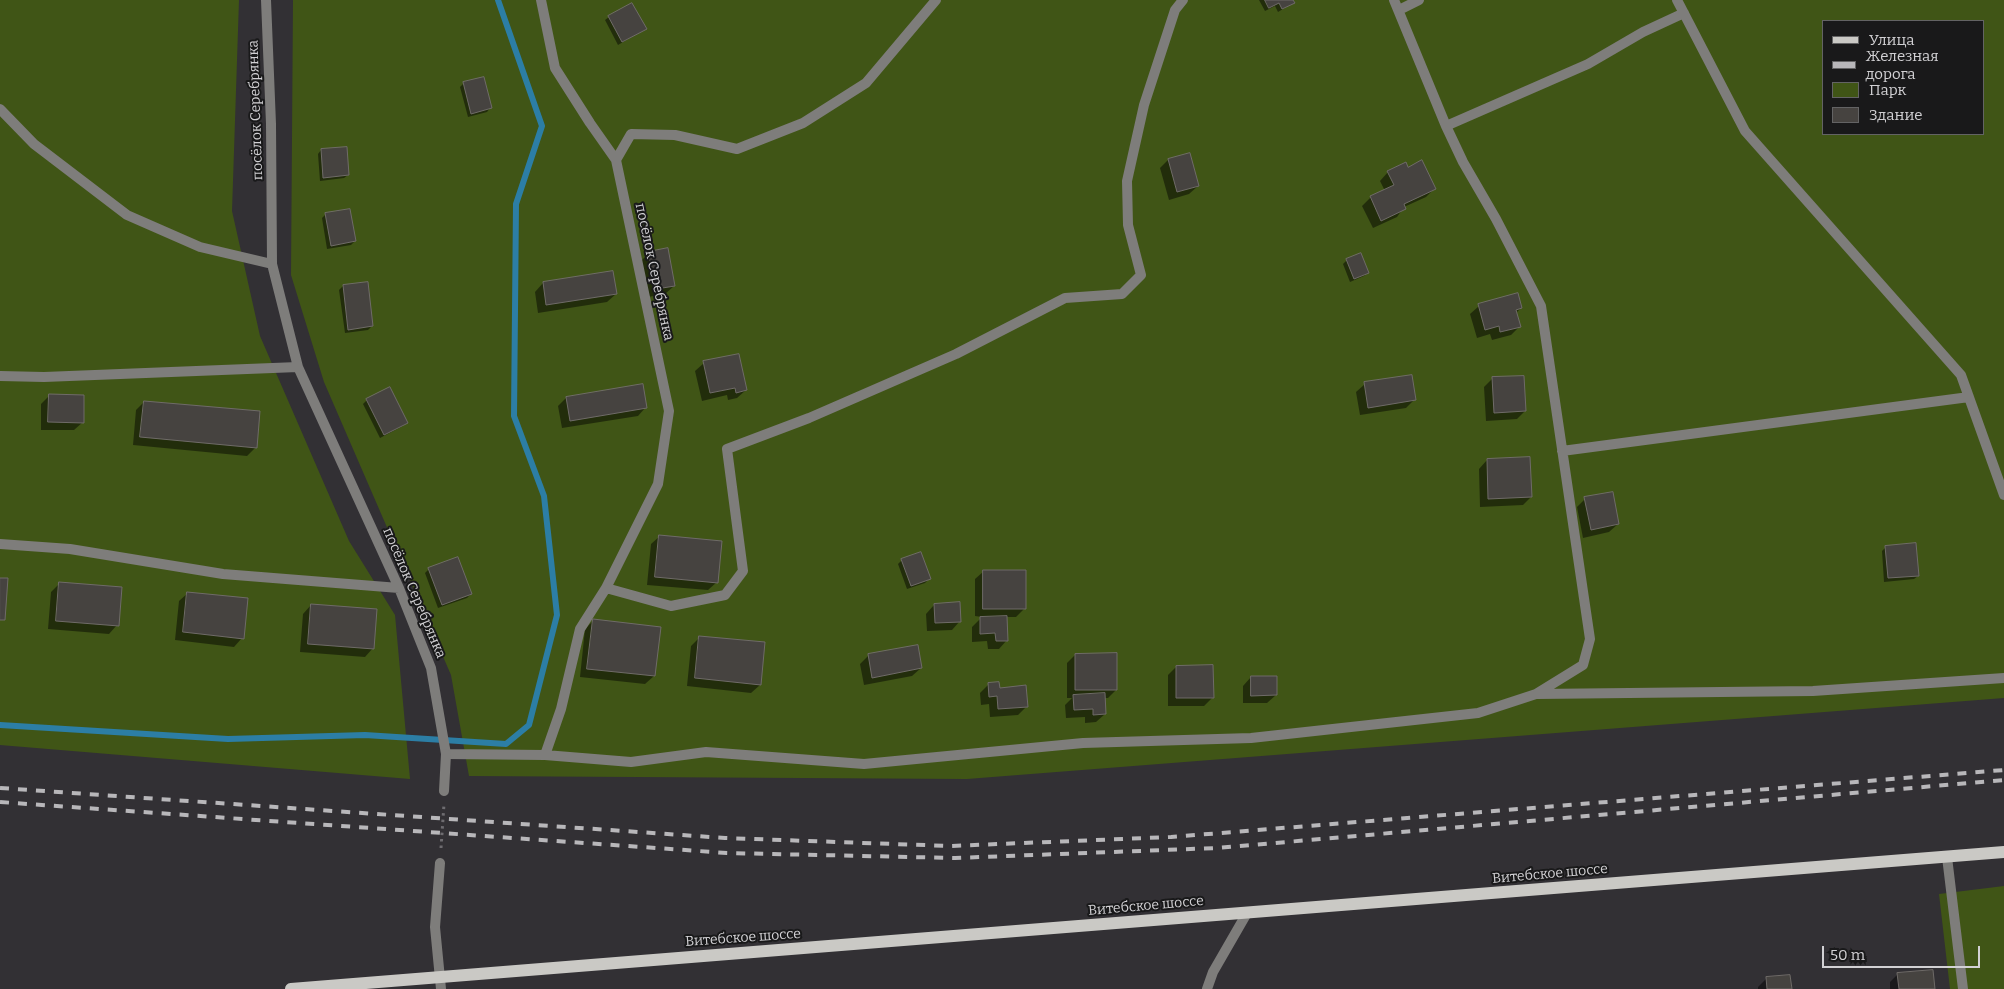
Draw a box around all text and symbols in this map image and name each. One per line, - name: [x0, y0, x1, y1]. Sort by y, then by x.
- legend: [1822, 20, 1984, 135]
- text: Улица: [1869, 31, 1915, 49]
- street label: посёлок Серебрянка: [245, 40, 267, 180]
- text: Железная дорога: [1866, 47, 1939, 83]
- text: Парк: [1869, 81, 1906, 99]
- text: Здание: [1869, 106, 1923, 124]
- street label: посёлок Серебрянка: [631, 202, 677, 342]
- street label: посёлок Серебрянка: [379, 525, 449, 661]
- street label: Витебское шоссе: [1492, 861, 1608, 887]
- street label: Витебское шоссе: [1088, 893, 1204, 919]
- street label: Витебское шоссе: [685, 926, 801, 950]
- scale bar: [1824, 936, 1982, 968]
- text: 50 m: [1830, 946, 1865, 964]

